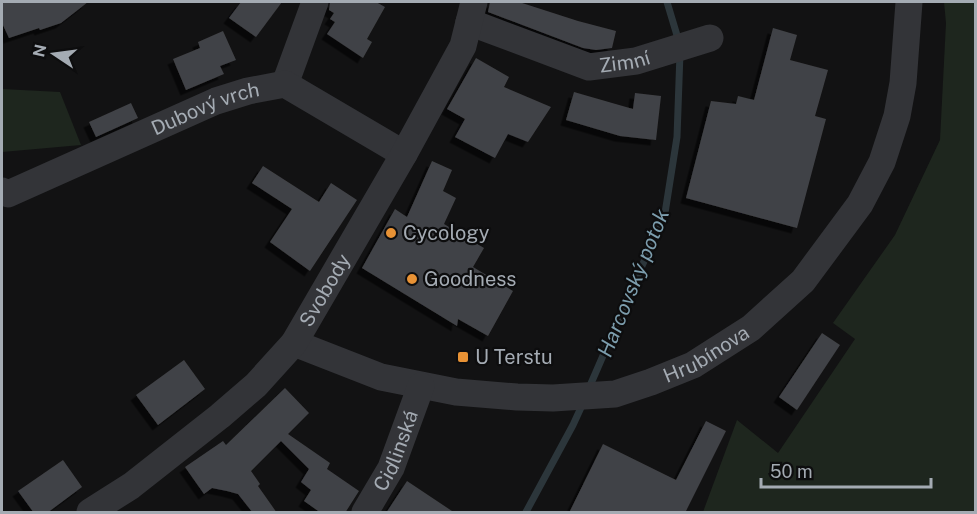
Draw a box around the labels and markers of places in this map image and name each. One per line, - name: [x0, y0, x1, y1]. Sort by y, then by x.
- place label: Cycology: [403, 221, 490, 245]
- marker: Cycology: [384, 226, 398, 240]
- place label: Goodness: [424, 267, 516, 291]
- marker: Goodness: [405, 272, 419, 286]
- place label: U Terstu: [475, 345, 553, 369]
- marker: U Terstu: [456, 350, 470, 364]

